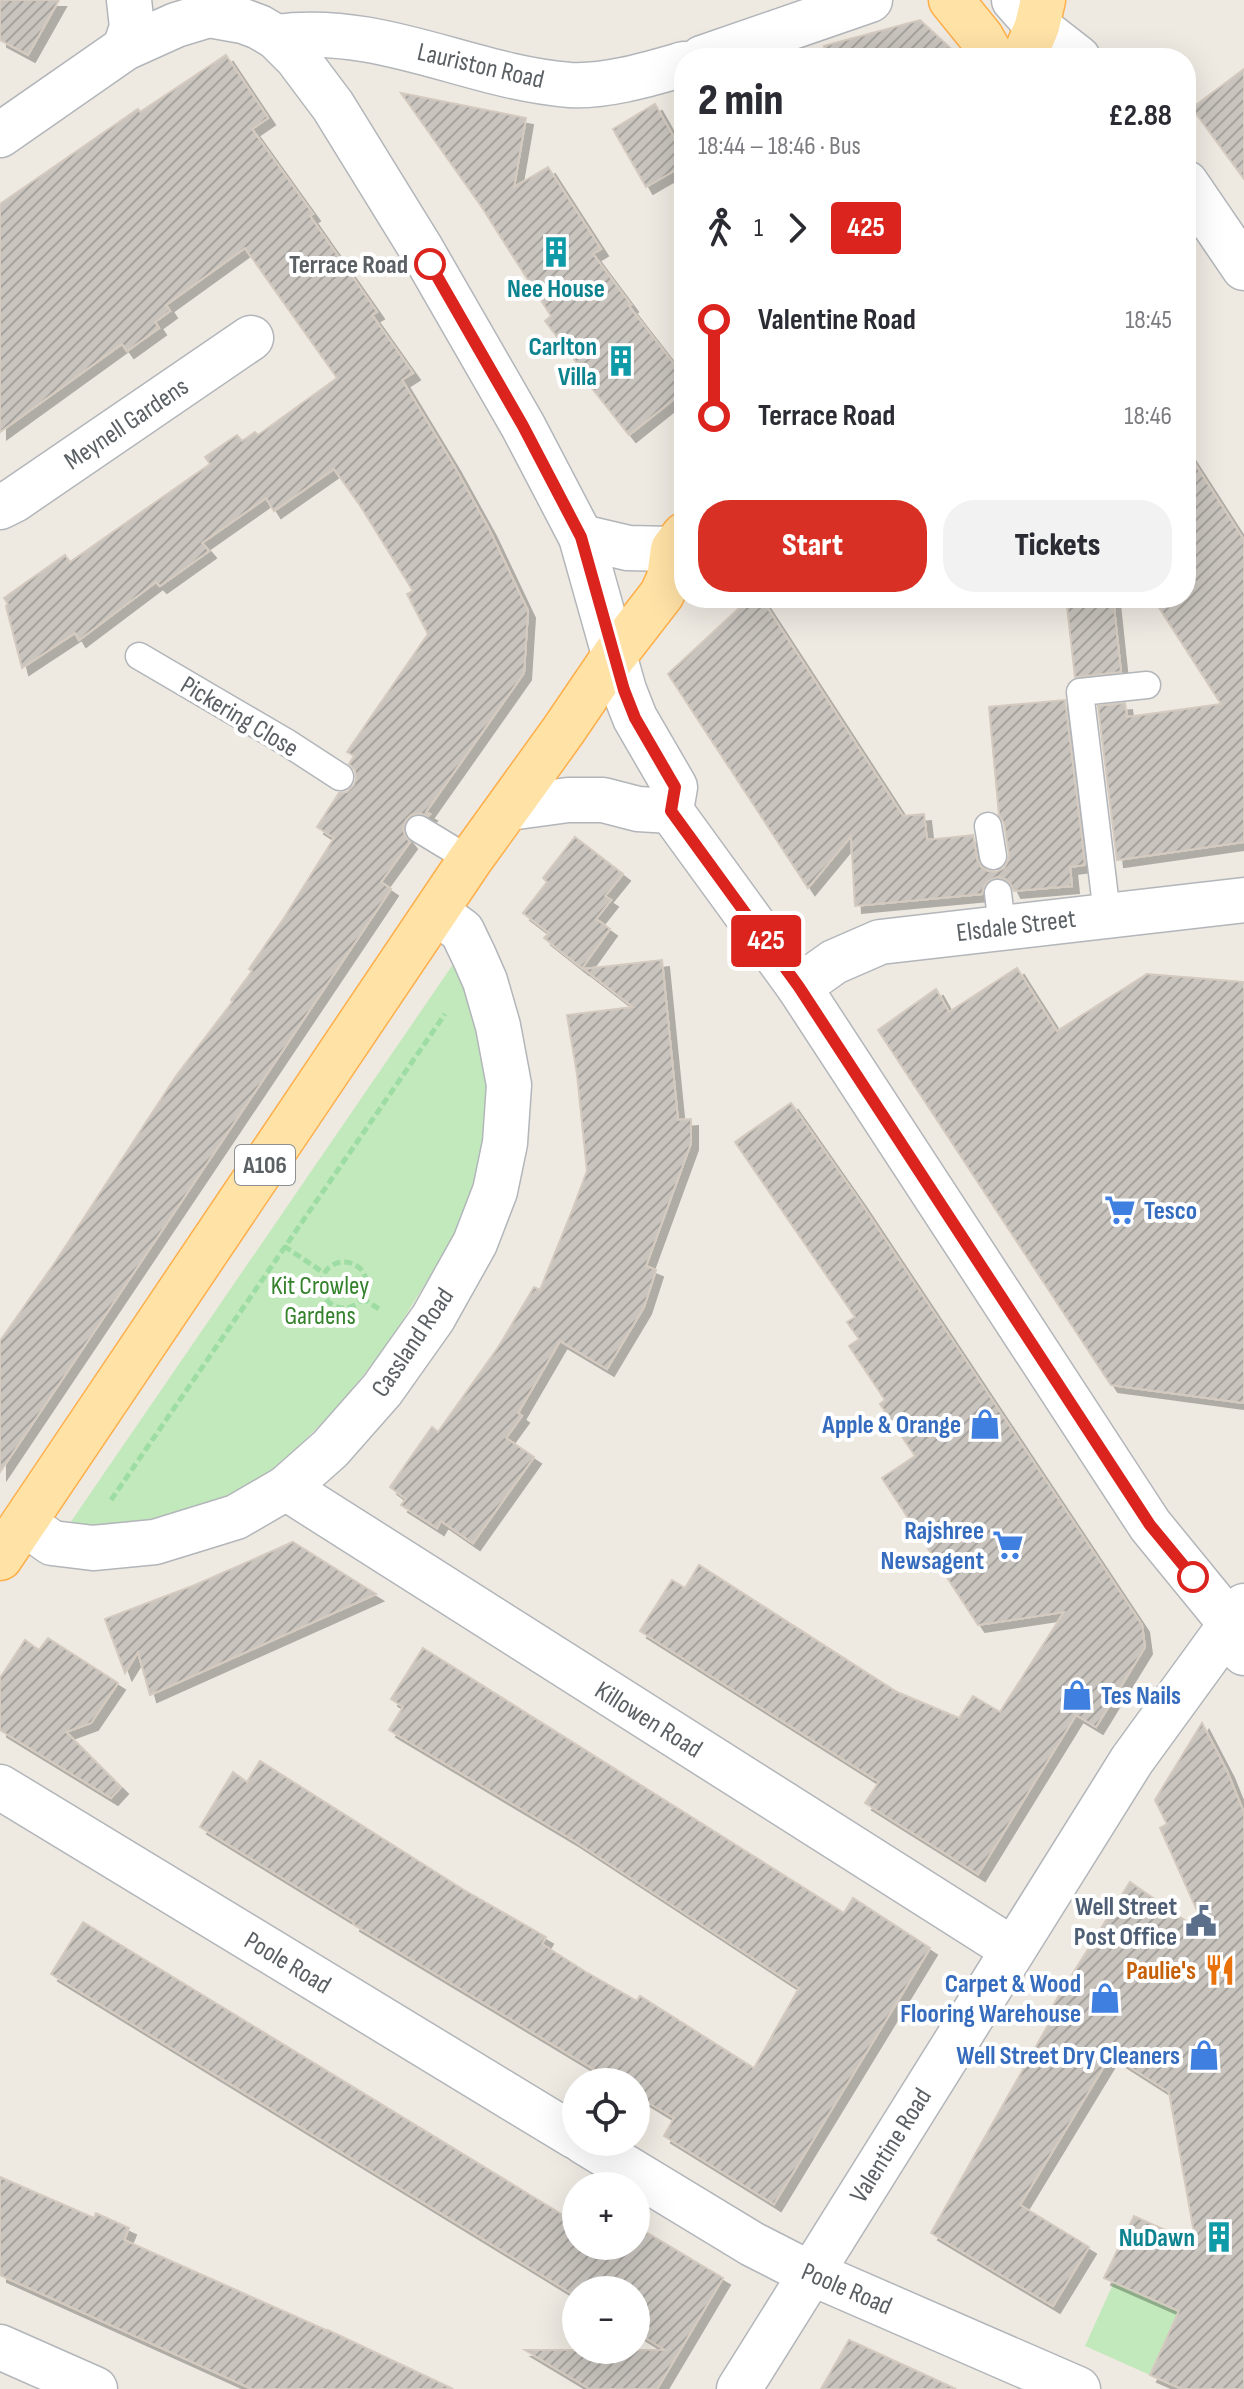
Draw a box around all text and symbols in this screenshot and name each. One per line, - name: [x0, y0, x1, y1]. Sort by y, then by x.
- street label: Lauriston Road: [414, 37, 547, 96]
- text: 2 min: [698, 74, 783, 127]
- text: £2.88: [1108, 98, 1172, 134]
- text: 18:44 – 18:46 · Bus: [698, 131, 861, 162]
- icon: walk: [698, 206, 742, 250]
- icon: forward: [775, 206, 819, 250]
- text: 425: [847, 211, 885, 244]
- text: 1: [754, 213, 763, 244]
- building icon: Nee House: [539, 235, 573, 269]
- marker: Terrace Road: [415, 249, 445, 279]
- place label: Terrace Road: [289, 250, 408, 281]
- place label: Nee House: [507, 274, 605, 305]
- text: Valentine Road: [758, 302, 916, 338]
- text: 18:45: [1125, 305, 1172, 336]
- place label: Carlton Villa: [529, 332, 597, 393]
- building icon: Carlton Villa: [604, 344, 638, 378]
- street label: Meynell Gardens: [59, 371, 195, 477]
- text: Terrace Road: [758, 398, 895, 434]
- text: 18:46: [1124, 401, 1172, 432]
- button: Start: [698, 500, 927, 592]
- button: Tickets: [943, 500, 1172, 592]
- street label: Pickering Close: [175, 670, 304, 765]
- street label: Elsdale Street: [955, 904, 1078, 949]
- line badge: 425: [720, 915, 812, 967]
- text: 425: [747, 924, 785, 957]
- road number: A106: [235, 1145, 295, 1185]
- supermarket icon: Tesco: [1103, 1193, 1137, 1227]
- place label: Tesco: [1144, 1196, 1197, 1227]
- park label: Kit Crowley Gardens: [271, 1271, 369, 1332]
- street label: Cassland Road: [365, 1282, 461, 1403]
- shop icon: Apple & Orange: [968, 1407, 1002, 1441]
- place label: Apple & Orange: [821, 1410, 961, 1441]
- place label: Rajshree Newsagent: [881, 1516, 984, 1577]
- supermarket icon: Rajshree Newsagent: [991, 1528, 1025, 1562]
- unlabelled marker: [1178, 1562, 1208, 1592]
- street label: Killowen Road: [589, 1675, 708, 1765]
- shop icon: Tes Nails: [1060, 1678, 1094, 1712]
- place label: Tes Nails: [1101, 1681, 1181, 1712]
- place label: Well Street Post Office: [1074, 1892, 1177, 1953]
- public building icon: Well Street Post Office: [1184, 1904, 1218, 1938]
- street label: Poole Road: [238, 1925, 336, 2001]
- restaurant icon: Paulie's: [1203, 1953, 1237, 1987]
- place label: Paulie's: [1126, 1956, 1196, 1987]
- place label: Carpet & Wood Flooring Warehouse: [900, 1969, 1081, 2030]
- shop icon: Carpet & Wood Flooring Warehouse: [1088, 1981, 1122, 2015]
- shop icon: Well Street Dry Cleaners: [1187, 2038, 1221, 2072]
- place label: Well Street Dry Cleaners: [956, 2041, 1180, 2072]
- map controls: [562, 2068, 650, 2364]
- button: locate: [562, 2068, 650, 2156]
- street label: Valentine Road: [844, 2083, 939, 2209]
- button: +: [562, 2172, 650, 2260]
- building icon: NuDawn: [1202, 2220, 1236, 2254]
- place label: NuDawn: [1119, 2223, 1195, 2254]
- street label: Poole Road: [796, 2256, 896, 2322]
- button: −: [562, 2276, 650, 2364]

